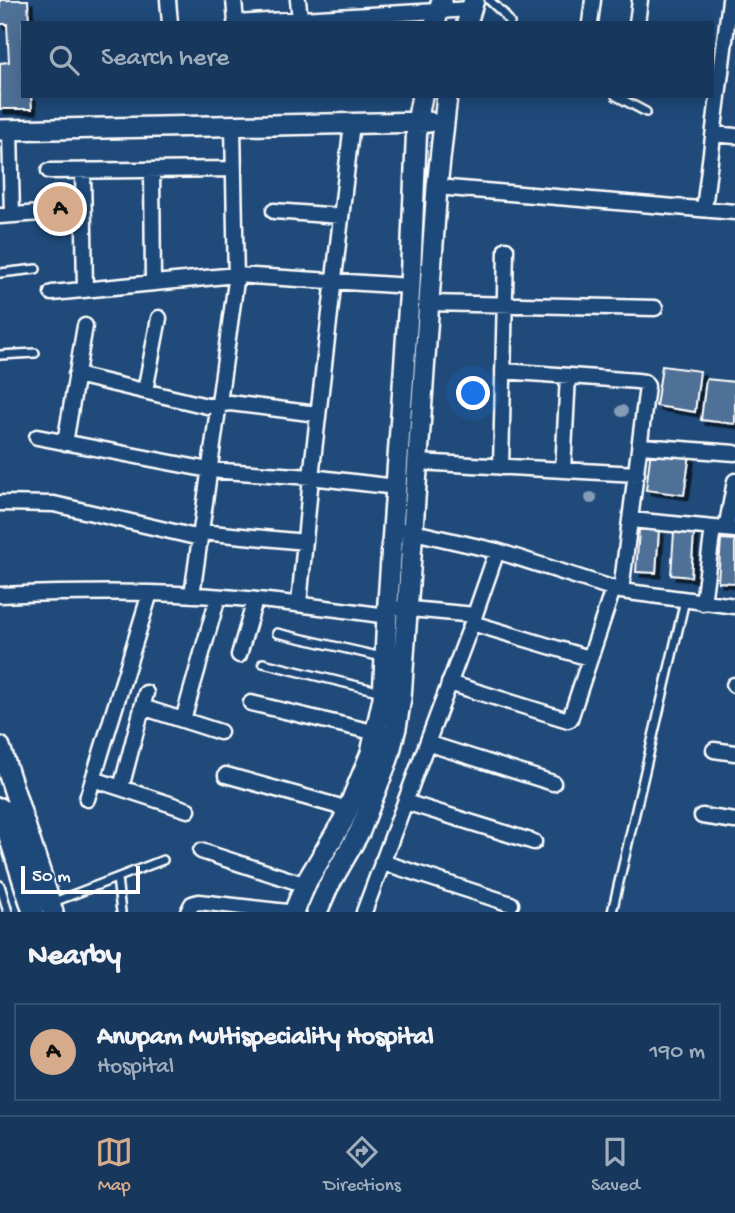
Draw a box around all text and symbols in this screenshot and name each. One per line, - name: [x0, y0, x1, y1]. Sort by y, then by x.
- search box: [21, 21, 714, 98]
- icon: search: [45, 41, 83, 79]
- text: Search here: [101, 44, 229, 75]
- pin: A: [37, 183, 83, 235]
- your location: [456, 376, 490, 410]
- scale bar: [21, 863, 140, 895]
- text: 50 m: [32, 866, 71, 889]
- text: Nearby: [28, 940, 121, 975]
- text: Anupam Multispeciality Hospital: [97, 1023, 434, 1054]
- text: A: [46, 1039, 60, 1066]
- text: 190 m: [649, 1039, 705, 1066]
- text: Hospital: [97, 1054, 174, 1081]
- tab: Map: [95, 1133, 133, 1198]
- tab: Directions: [324, 1133, 401, 1198]
- tab: Saved: [591, 1133, 640, 1198]

